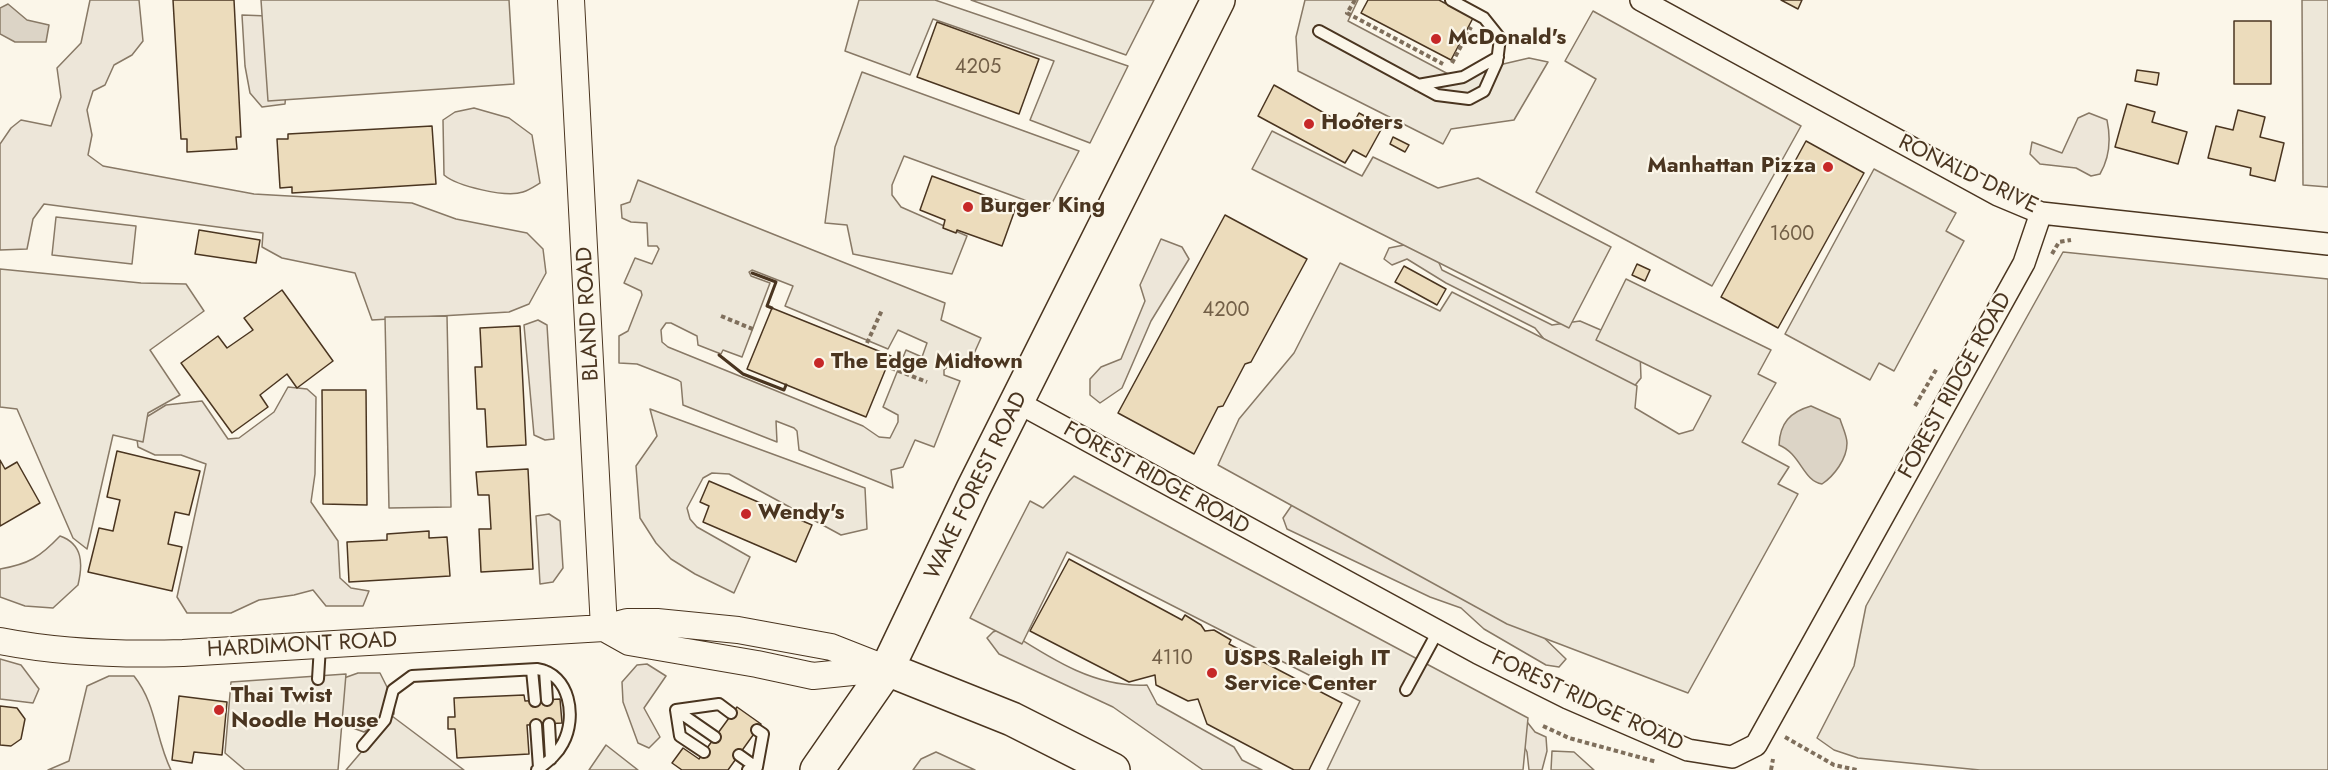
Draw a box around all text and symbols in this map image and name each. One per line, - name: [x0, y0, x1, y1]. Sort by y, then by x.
- place label: McDonald's: [1448, 26, 1566, 52]
- marker: McDonald's: [1429, 32, 1443, 46]
- house number: 4205: [955, 56, 1001, 80]
- place label: Hooters: [1321, 111, 1403, 137]
- marker: Hooters: [1302, 117, 1316, 131]
- street label: RONALD DRIVE: [1894, 130, 2042, 220]
- place label: Manhattan Pizza: [1647, 154, 1816, 180]
- marker: Manhattan Pizza: [1821, 160, 1835, 174]
- place label: Burger King: [980, 194, 1105, 220]
- marker: Burger King: [961, 200, 975, 214]
- house number: 1600: [1770, 223, 1814, 247]
- street label: BLAND ROAD: [572, 246, 606, 382]
- street label: FOREST RIDGE ROAD: [1894, 288, 2018, 484]
- house number: 4200: [1202, 299, 1250, 323]
- place label: The Edge Midtown: [831, 350, 1023, 376]
- marker: The Edge Midtown: [812, 356, 826, 370]
- street label: WAKE FOREST ROAD: [920, 388, 1034, 584]
- street label: FOREST RIDGE ROAD: [1058, 417, 1254, 541]
- place label: Wendy's: [758, 501, 845, 527]
- marker: Wendy's: [739, 507, 753, 521]
- street label: HARDIMONT ROAD: [206, 628, 398, 664]
- street label: FOREST RIDGE ROAD: [1487, 646, 1687, 758]
- house number: 4110: [1151, 647, 1193, 671]
- place label: USPS Raleigh IT Service Center: [1224, 647, 1390, 698]
- marker: USPS Raleigh IT Service Center: [1205, 666, 1219, 680]
- place label: Thai Twist Noodle House: [231, 684, 379, 736]
- marker: Thai Twist Noodle House: [212, 703, 226, 717]

